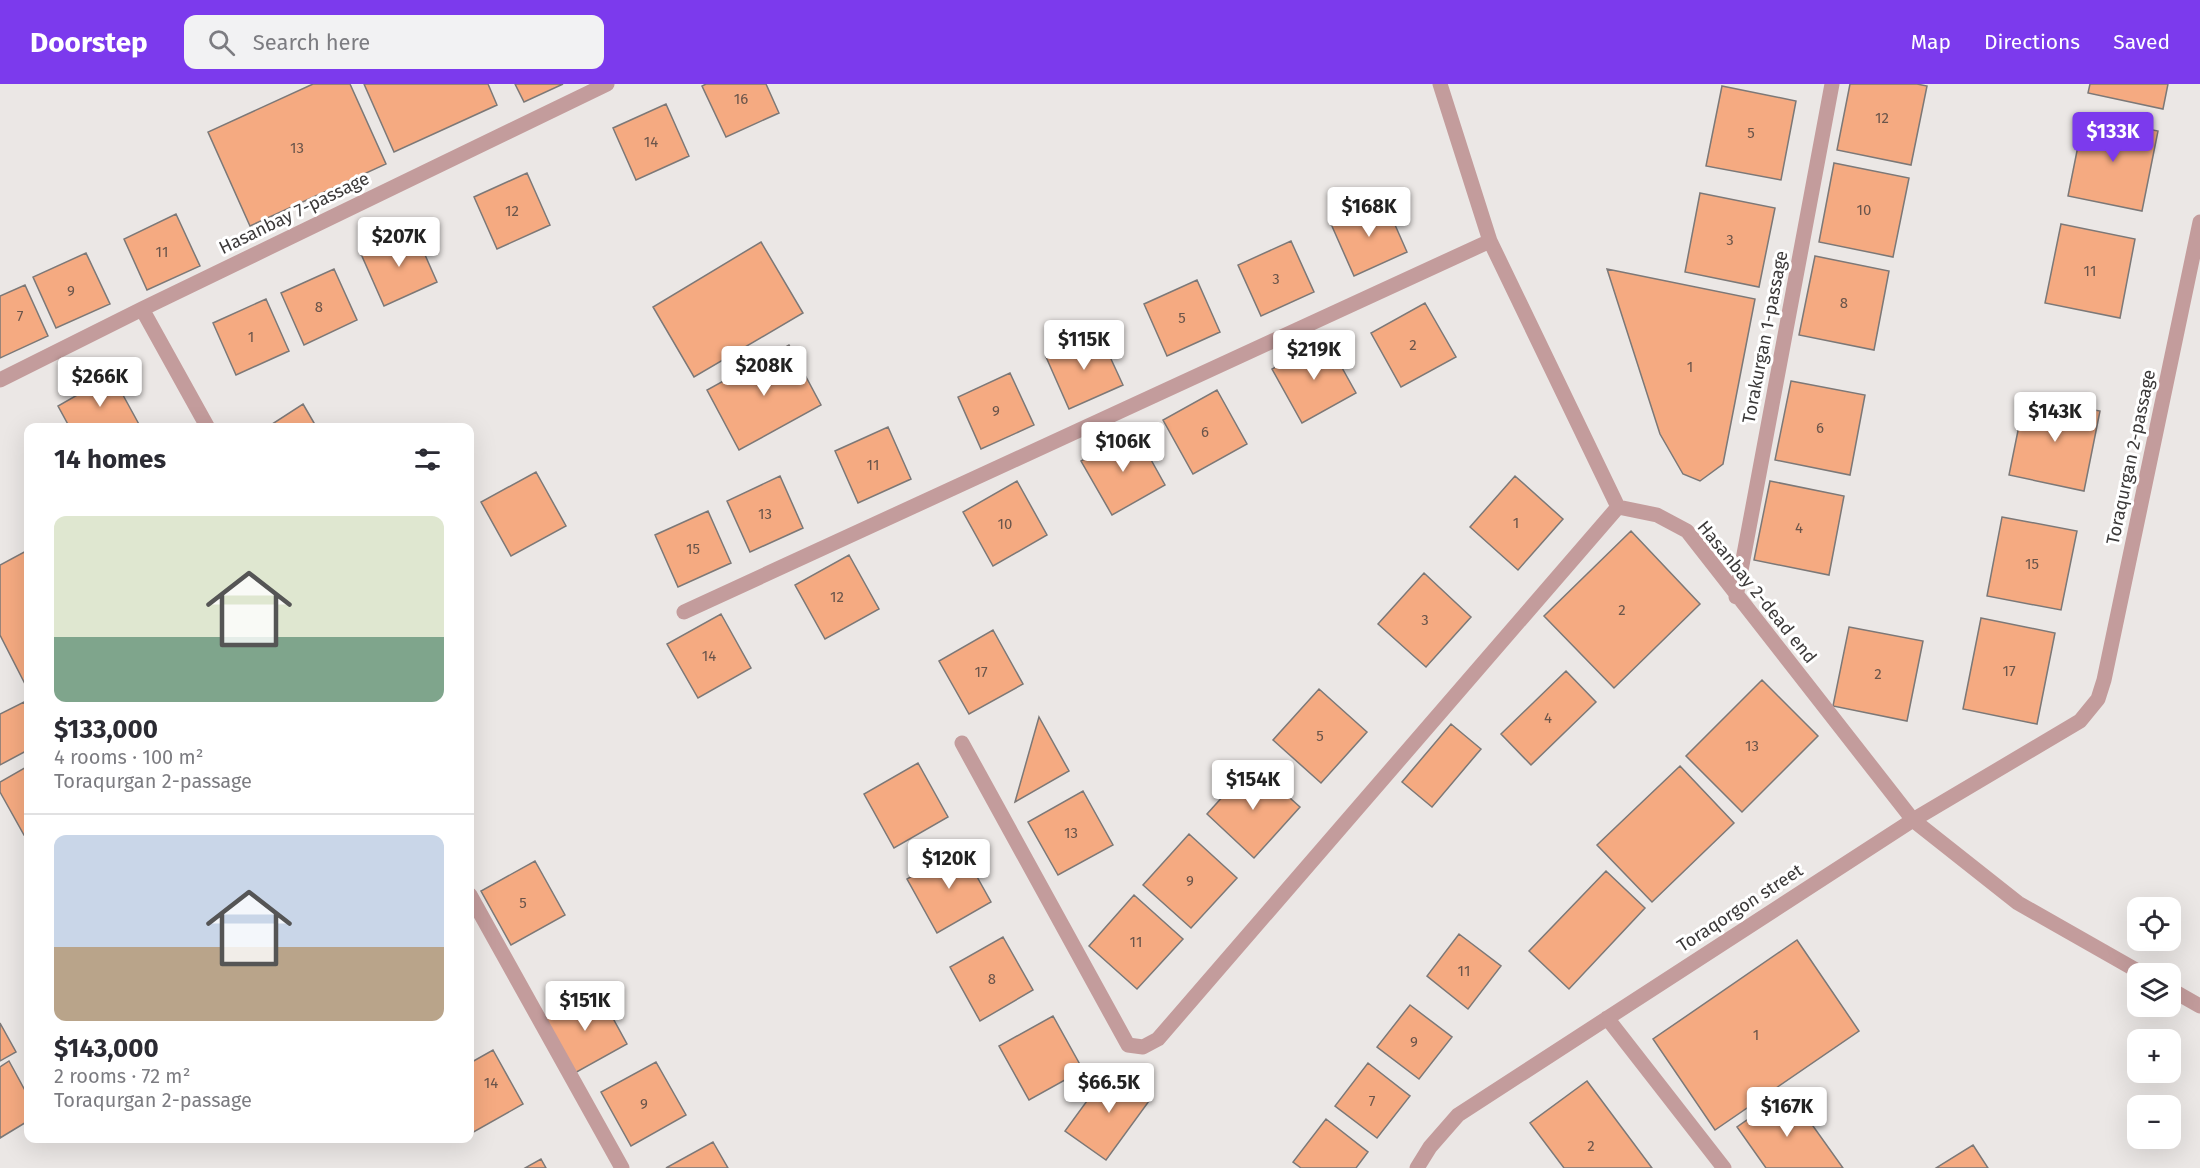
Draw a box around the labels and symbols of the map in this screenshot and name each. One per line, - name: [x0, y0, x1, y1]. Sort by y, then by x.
- house number: 16: [734, 90, 748, 108]
- house number: 12: [1875, 109, 1889, 127]
- pin: $133K: [2071, 112, 2155, 163]
- house number: 5: [1747, 124, 1755, 142]
- house number: 14: [644, 133, 658, 151]
- house number: 13: [290, 139, 304, 157]
- street label: Hasanbay 7-passage: [215, 167, 373, 259]
- pin: $168K: [1327, 187, 1411, 238]
- house number: 10: [1857, 201, 1871, 219]
- house number: 12: [505, 202, 519, 220]
- pin: $207K: [357, 217, 441, 268]
- house number: 3: [1726, 231, 1734, 249]
- house number: 11: [156, 243, 168, 261]
- street label: Torakurgan 1-passage: [1737, 249, 1793, 425]
- house number: 11: [2084, 262, 2096, 280]
- house number: 3: [1272, 270, 1280, 288]
- house number: 9: [67, 282, 75, 300]
- house number: 8: [1840, 294, 1848, 312]
- house number: 8: [315, 298, 323, 316]
- house number: 7: [17, 307, 24, 325]
- house number: 5: [1178, 309, 1186, 327]
- pin: $115K: [1042, 320, 1126, 371]
- house number: 1: [248, 328, 254, 346]
- pin: $219K: [1272, 330, 1356, 381]
- house number: 2: [1409, 336, 1417, 354]
- pin: $208K: [722, 346, 806, 397]
- pin: $266K: [58, 357, 142, 408]
- house number: 1: [1687, 358, 1693, 376]
- street label: Toraqurgan 2-passage: [2102, 368, 2160, 546]
- pin: $143K: [2013, 392, 2097, 443]
- house number: 9: [992, 402, 1000, 420]
- house number: 6: [1816, 419, 1824, 437]
- pin: $106K: [1081, 422, 1165, 473]
- house number: 6: [1201, 423, 1209, 441]
- house number: 11: [867, 456, 879, 474]
- house number: 13: [758, 505, 772, 523]
- house number: 1: [1513, 514, 1519, 532]
- house number: 10: [998, 515, 1012, 533]
- street label: Hasanbay 2-dead end: [1693, 516, 1821, 668]
- house number: 4: [1795, 519, 1803, 537]
- house number: 15: [686, 540, 700, 558]
- house number: 15: [2025, 555, 2039, 573]
- house number: 12: [830, 588, 844, 606]
- house number: 2: [1618, 601, 1626, 619]
- house number: 3: [1421, 611, 1429, 629]
- house number: 14: [702, 647, 716, 665]
- house number: 17: [2002, 662, 2016, 680]
- house number: 17: [974, 663, 988, 681]
- house number: 2: [1874, 665, 1882, 683]
- house number: 4: [1544, 709, 1552, 727]
- house number: 5: [1316, 727, 1324, 745]
- house number: 13: [1745, 737, 1759, 755]
- pin: $154K: [1211, 760, 1295, 811]
- house number: 13: [1064, 824, 1078, 842]
- pin: $120K: [907, 839, 991, 890]
- street label: Toraqorgon street: [1673, 859, 1807, 957]
- house number: 9: [1186, 872, 1194, 890]
- house number: 5: [519, 894, 527, 912]
- house number: 11: [1130, 933, 1142, 951]
- house number: 11: [1458, 962, 1470, 980]
- house number: 8: [988, 970, 996, 988]
- pin: $151K: [543, 981, 627, 1032]
- house number: 1: [1753, 1026, 1759, 1044]
- house number: 9: [1410, 1033, 1418, 1051]
- pin: $66.5K: [1060, 1063, 1158, 1114]
- house number: 14: [484, 1074, 498, 1092]
- pin: $167K: [1745, 1087, 1829, 1138]
- house number: 7: [1369, 1092, 1376, 1110]
- house number: 9: [640, 1095, 648, 1113]
- house number: 2: [1587, 1137, 1595, 1155]

